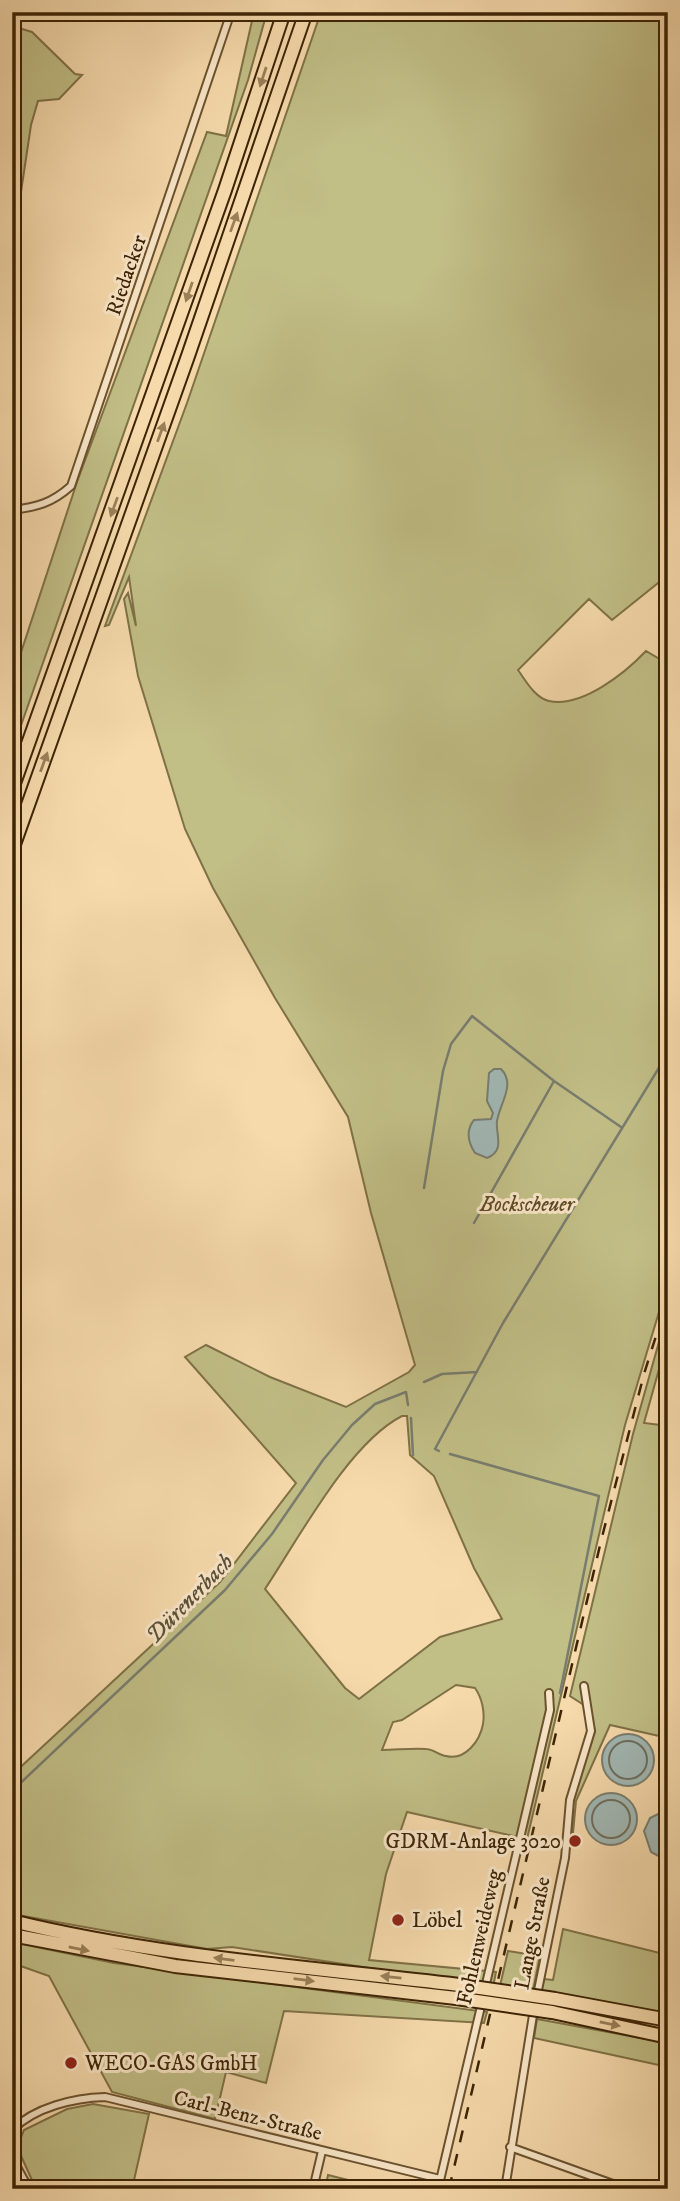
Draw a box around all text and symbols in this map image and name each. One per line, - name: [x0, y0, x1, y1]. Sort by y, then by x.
- one-way arrow: [257, 67, 268, 88]
- one-way arrow: [228, 211, 239, 232]
- street label: Riedacker: [101, 232, 153, 319]
- one-way arrow: [183, 282, 194, 303]
- one-way arrow: [156, 422, 167, 443]
- one-way arrow: [108, 497, 119, 518]
- one-way arrow: [39, 752, 50, 773]
- park label: Bockscheuer: [479, 1192, 575, 1218]
- water label: Dürenerbach: [140, 1548, 240, 1650]
- place label: GDRM-Anlage 3020: [385, 1829, 561, 1855]
- marker: GDRM-Anlage 3020: [567, 1833, 583, 1849]
- street label: Fohlenweideweg: [452, 1866, 508, 2007]
- street label: Lange Straße: [509, 1874, 557, 1992]
- place label: Löbel: [412, 1908, 463, 1934]
- marker: Löbel: [390, 1912, 406, 1928]
- one-way arrow: [68, 1944, 90, 1955]
- one-way arrow: [213, 1953, 235, 1964]
- one-way arrow: [380, 1972, 402, 1983]
- one-way arrow: [293, 1975, 315, 1986]
- one-way arrow: [599, 2018, 621, 2029]
- place label: WECO-GAS GmbH: [84, 2051, 258, 2077]
- marker: WECO-GAS GmbH: [63, 2055, 79, 2071]
- street label: Carl-Benz-Straße: [171, 2085, 325, 2147]

